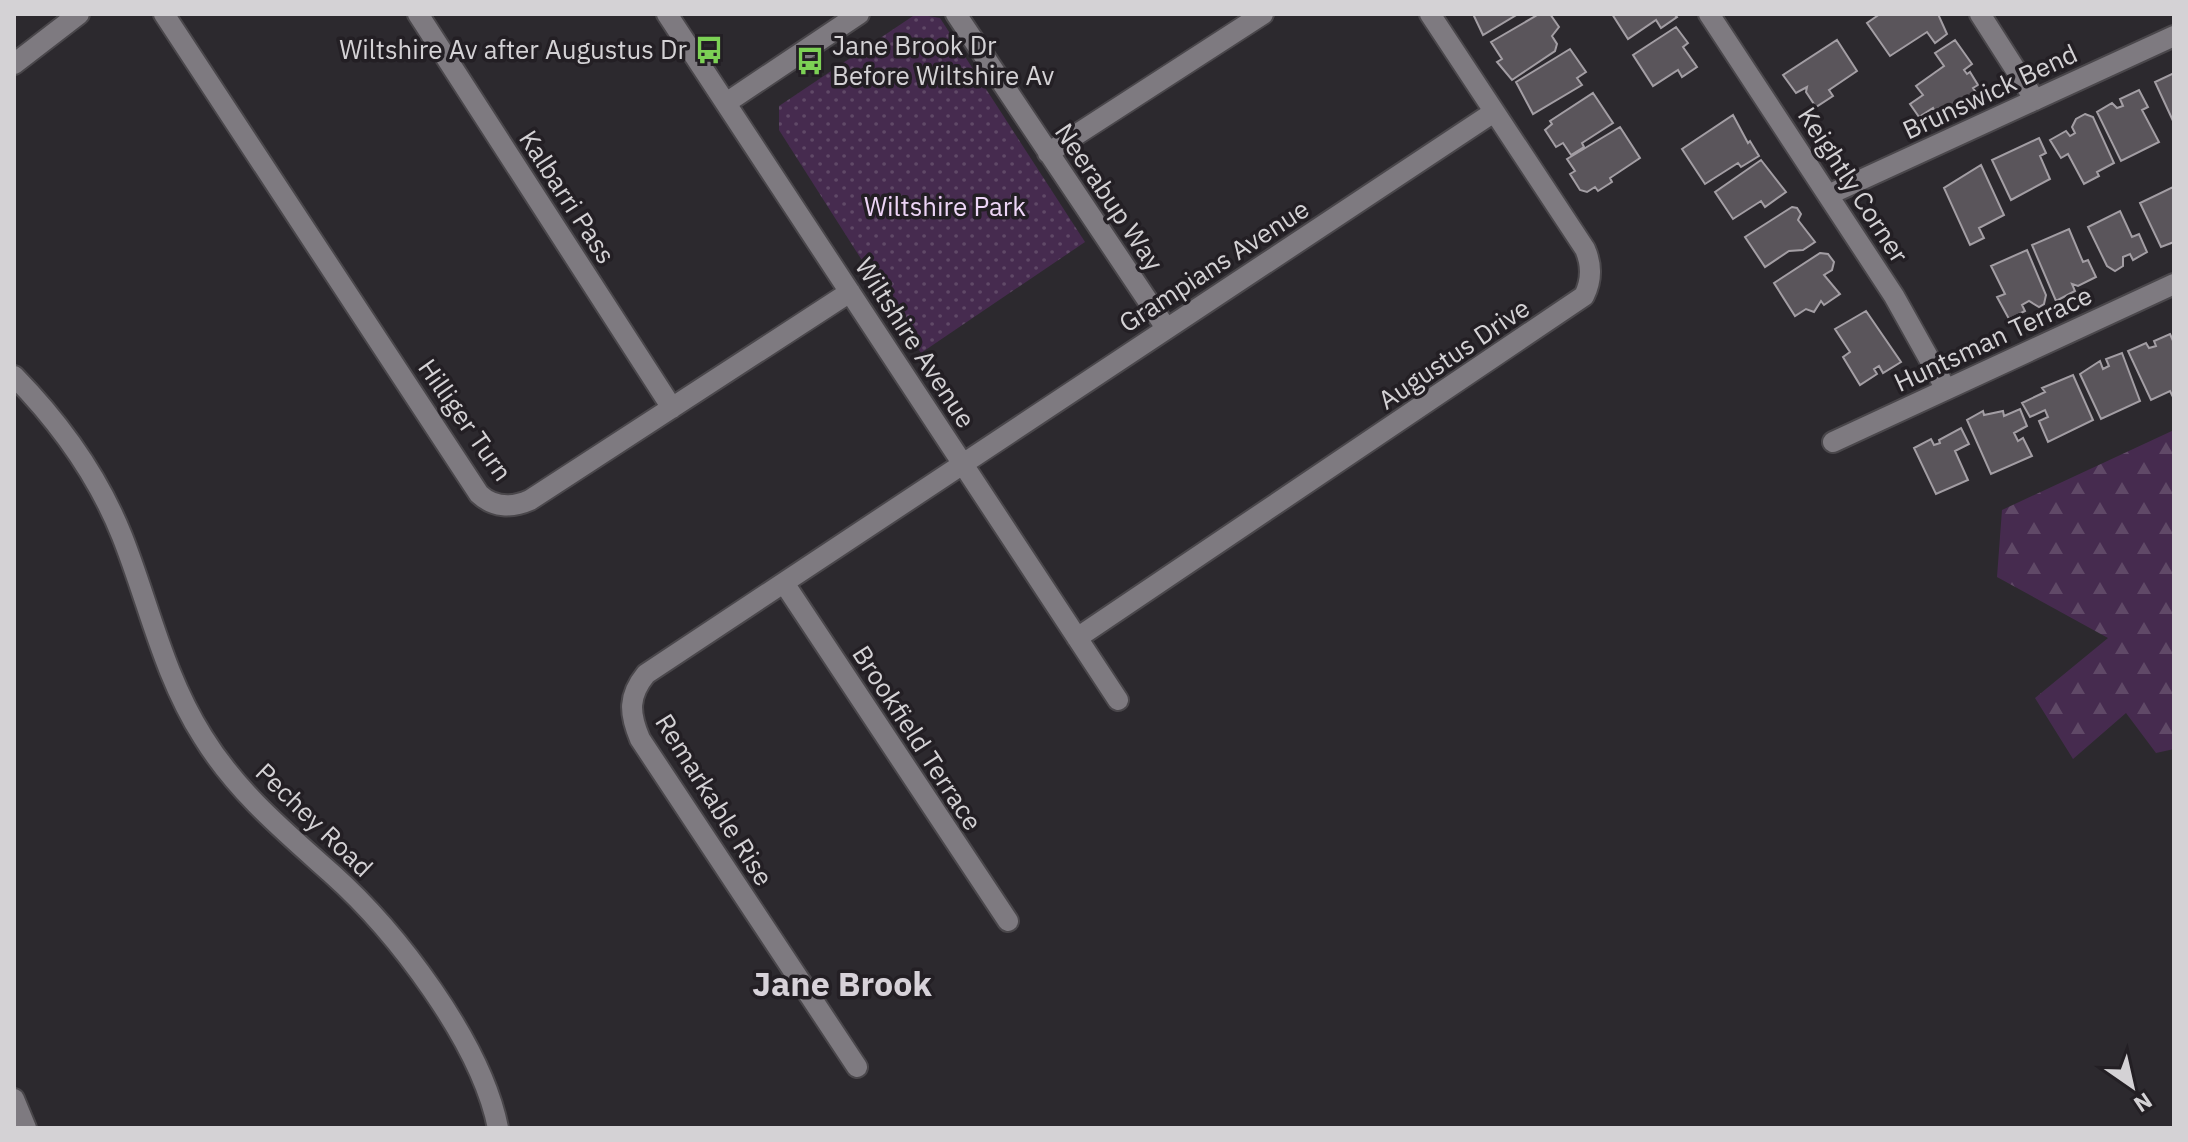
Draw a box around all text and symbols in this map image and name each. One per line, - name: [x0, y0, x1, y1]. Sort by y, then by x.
- place label: Jane Brook Dr Before Wiltshire Av: [832, 28, 1055, 92]
- place label: Wiltshire Av after Augustus Dr: [339, 32, 687, 66]
- bus stop icon: Wiltshire Av after Augustus Dr: [694, 35, 724, 65]
- street label: Brunswick Bend: [1897, 36, 2082, 146]
- bus stop icon: Jane Brook Dr Before Wiltshire Av: [795, 46, 825, 76]
- street label: Keightly Corner: [1791, 100, 1917, 269]
- street label: Neerabup Way: [1048, 116, 1172, 277]
- street label: Kalbarri Pass: [512, 123, 624, 270]
- park label: Wiltshire Park: [864, 189, 1026, 223]
- street label: Grampians Avenue: [1112, 191, 1315, 339]
- street label: Wiltshire Avenue: [848, 251, 984, 434]
- street label: Huntsman Terrace: [1888, 277, 2097, 399]
- street label: Augustus Drive: [1371, 290, 1536, 416]
- street label: Hilliger Turn: [411, 352, 520, 487]
- street label: Brookfield Terrace: [845, 638, 990, 836]
- street label: Remarkable Rise: [648, 707, 781, 892]
- street label: Pechey Road: [249, 755, 381, 884]
- district label: Jane Brook: [752, 961, 932, 1005]
- north arrow: [2092, 1046, 2172, 1126]
- text: N: [2129, 1087, 2158, 1119]

